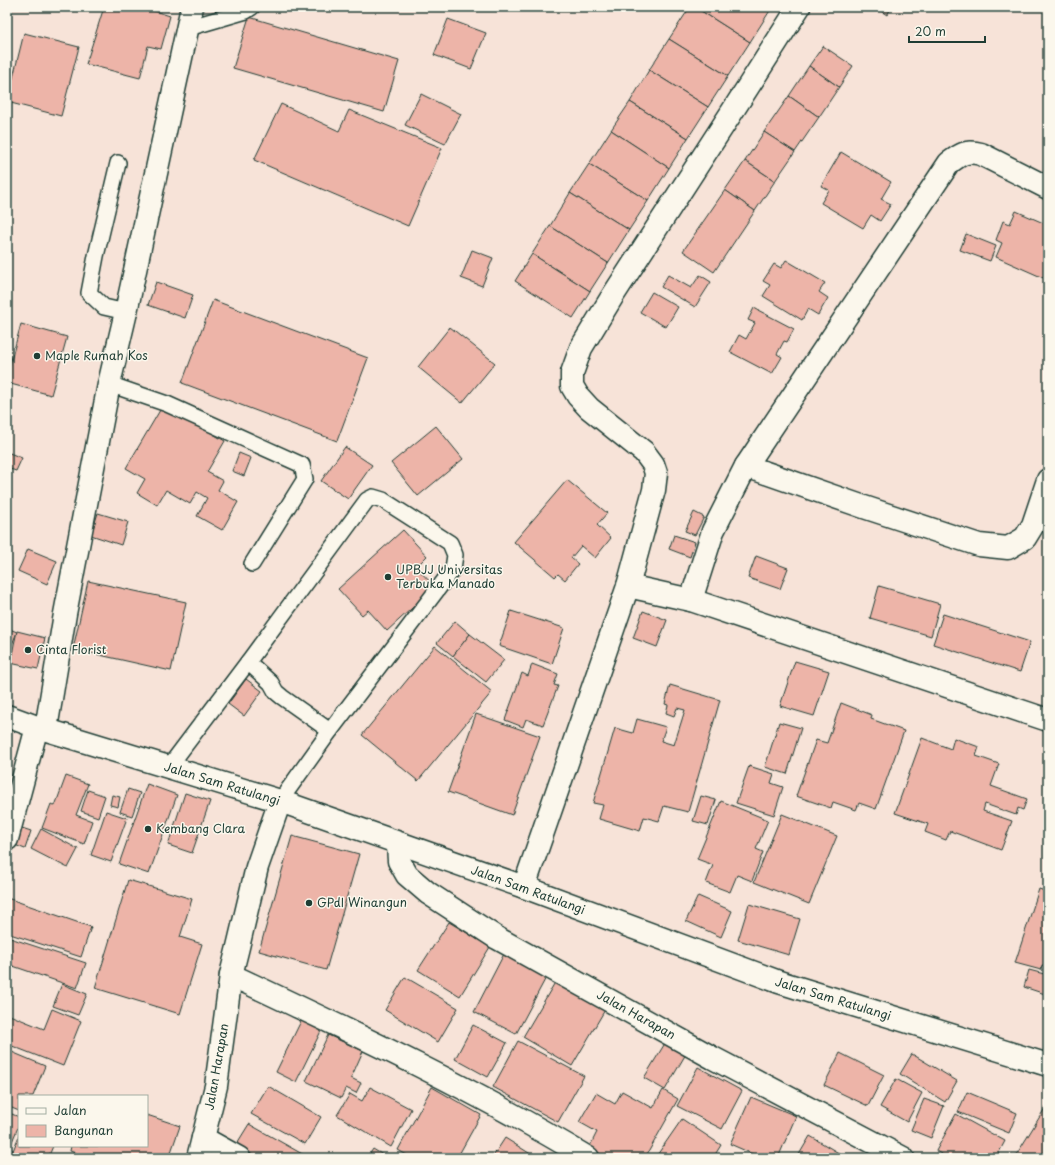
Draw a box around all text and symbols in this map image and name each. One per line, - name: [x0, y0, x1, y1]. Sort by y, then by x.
- scale bar: [909, 18, 985, 44]
- text: 20 m: [915, 22, 946, 40]
- place label: Maple Rumah Kos: [45, 346, 148, 364]
- marker: Maple Rumah Kos: [32, 351, 42, 361]
- place label: UPBJJ Universitas Terbuka Manado: [396, 560, 503, 592]
- marker: UPBJJ Universitas Terbuka Manado: [383, 572, 393, 582]
- place label: Cinta Florist: [36, 640, 107, 658]
- marker: Cinta Florist: [23, 645, 33, 655]
- street label: Jalan Sam Ratulangi: [162, 757, 283, 809]
- place label: Kembang Clara: [156, 819, 245, 837]
- marker: Kembang Clara: [143, 824, 153, 834]
- street label: Jalan Sam Ratulangi: [469, 860, 588, 918]
- place label: GPdI Winangun: [317, 893, 407, 911]
- marker: GPdI Winangun: [304, 898, 314, 908]
- street label: Jalan Sam Ratulangi: [773, 972, 894, 1024]
- street label: Jalan Harapan: [594, 985, 679, 1043]
- street label: Jalan Harapan: [200, 1022, 232, 1112]
- legend: [18, 1095, 148, 1147]
- text: Jalan: [54, 1101, 87, 1119]
- text: Bangunan: [54, 1121, 113, 1139]

